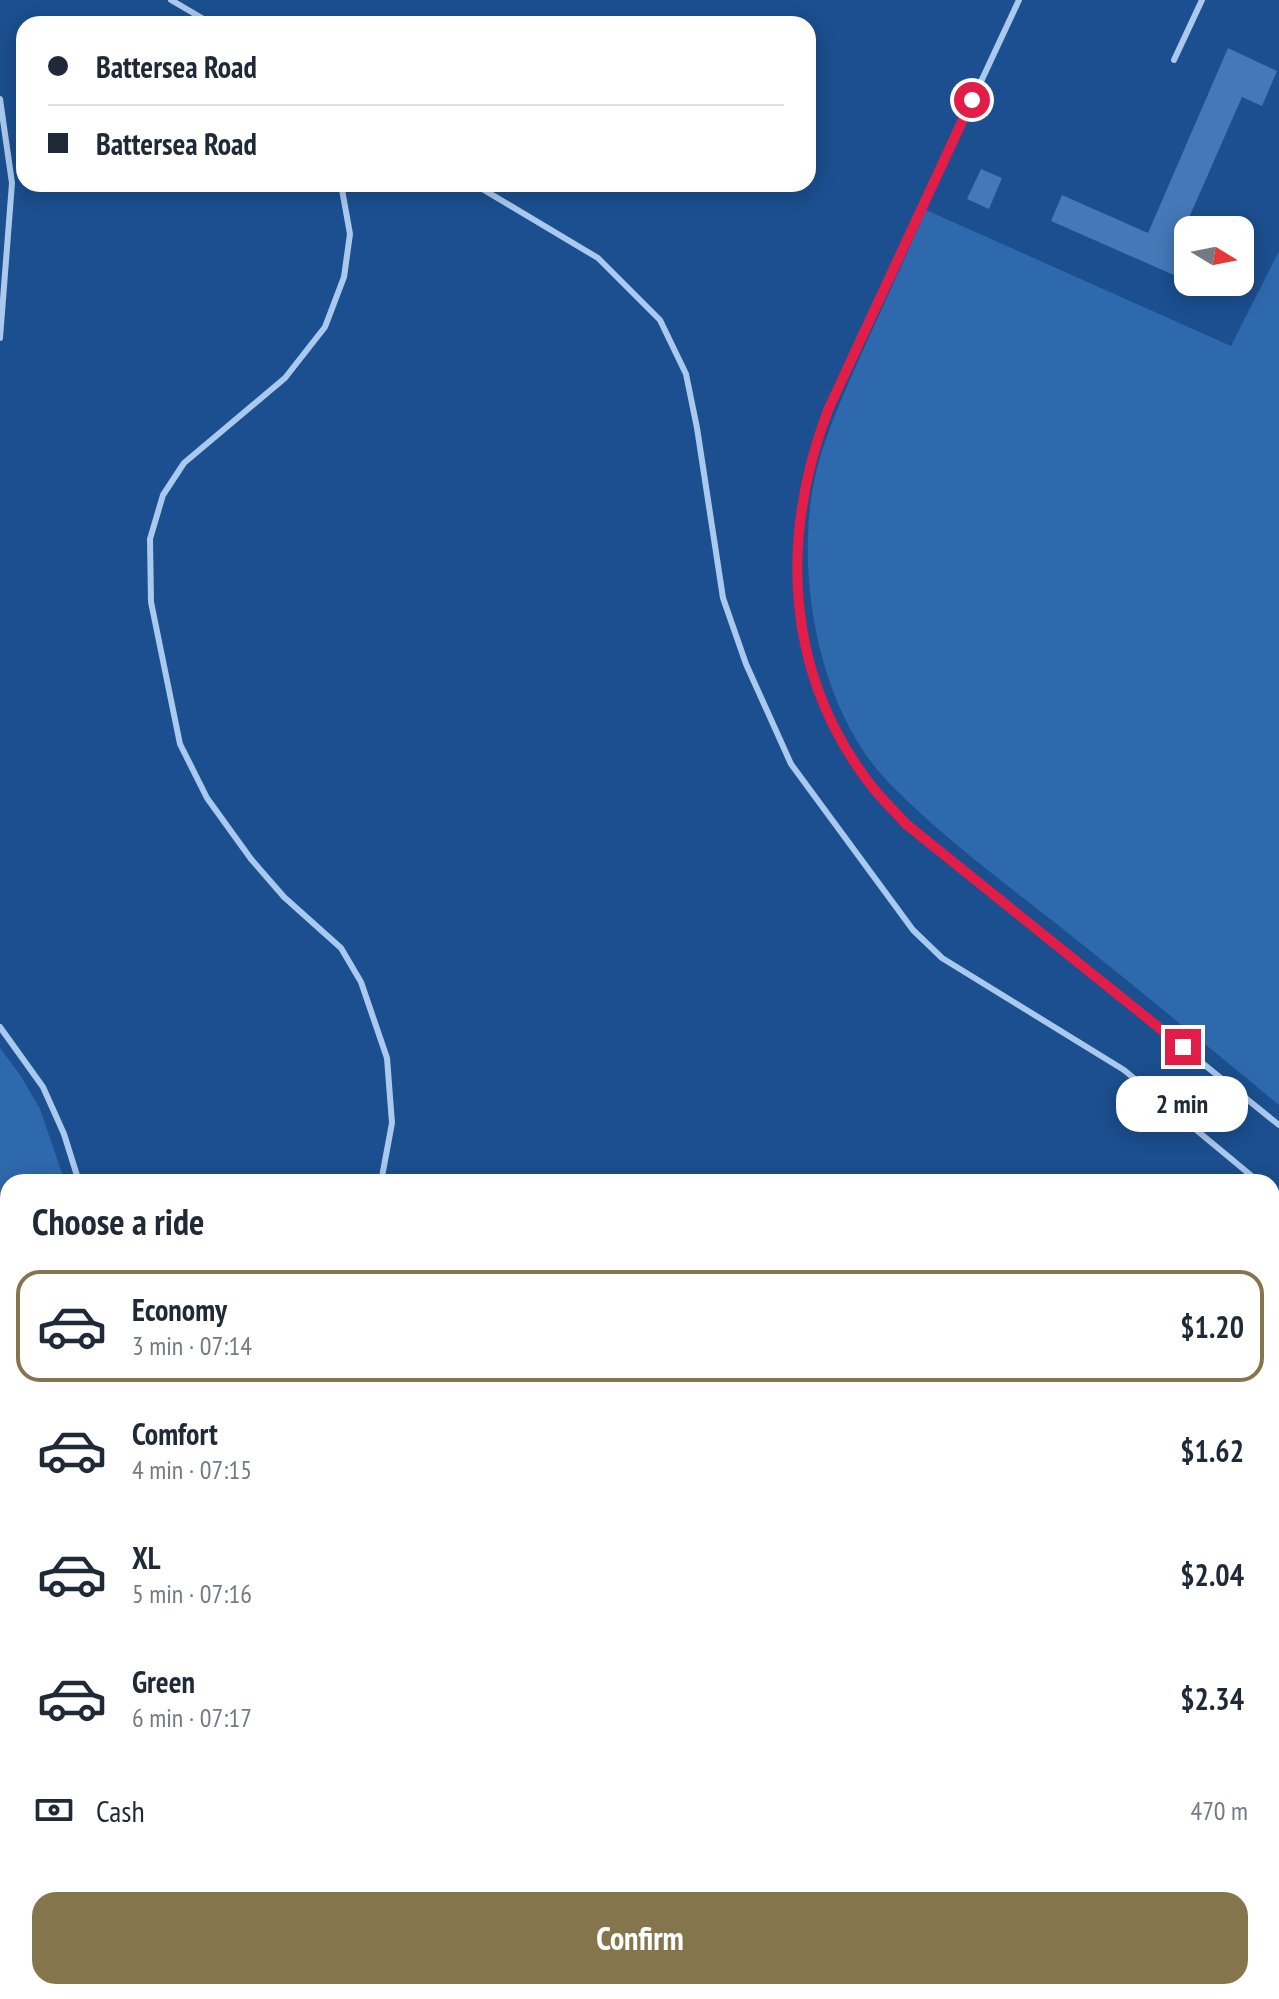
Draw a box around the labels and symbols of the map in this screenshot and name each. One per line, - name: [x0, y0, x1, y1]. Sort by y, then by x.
- route start: [954, 82, 990, 118]
- north arrow: [1174, 216, 1254, 296]
- route end: [1165, 1029, 1201, 1065]
- callout: 2 min: [1117, 1075, 1249, 1131]

